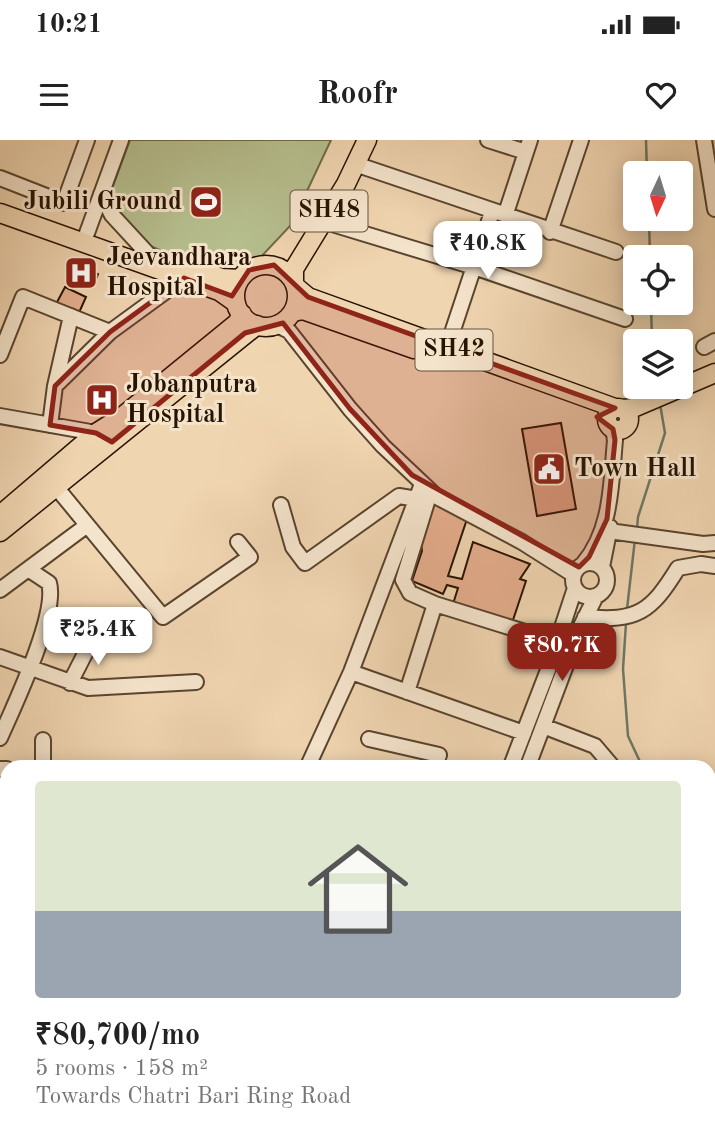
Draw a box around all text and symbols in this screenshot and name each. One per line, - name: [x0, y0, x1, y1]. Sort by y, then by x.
- text: 10:21: [35, 12, 103, 38]
- icon: menu: [35, 76, 73, 114]
- icon: heart: [642, 76, 680, 114]
- text: Roofr: [317, 79, 398, 111]
- north arrow: [623, 161, 693, 231]
- map controls: [623, 161, 693, 399]
- sports icon: Jubili Ground: [187, 183, 225, 221]
- place label: Jubili Ground: [23, 189, 182, 215]
- road number: SH48: [290, 190, 368, 232]
- pin: ₹40.8K: [431, 222, 545, 281]
- text: ₹40.8K: [449, 232, 527, 255]
- place label: Jeevandhara Hospital: [106, 245, 251, 301]
- button: locate: [623, 245, 693, 315]
- hospital icon: Jeevandhara Hospital: [62, 254, 100, 292]
- button: layers: [623, 329, 693, 399]
- road number: SH42: [416, 330, 492, 370]
- place label: Jobanputra Hospital: [126, 372, 257, 428]
- hospital icon: Jobanputra Hospital: [83, 381, 121, 419]
- public building icon: Town Hall: [530, 450, 568, 488]
- place label: Town Hall: [574, 456, 696, 482]
- pin: ₹25.4K: [41, 608, 155, 667]
- text: ₹25.4K: [59, 618, 137, 641]
- pin: ₹80.7K: [505, 624, 619, 683]
- text: ₹80.7K: [523, 634, 601, 657]
- icon: home: [295, 826, 421, 952]
- text: ₹80,700/mo: [35, 1021, 200, 1051]
- text: 5 rooms · 158 m²: [35, 1057, 208, 1080]
- text: Towards Chatri Bari Ring Road: [35, 1085, 351, 1108]

